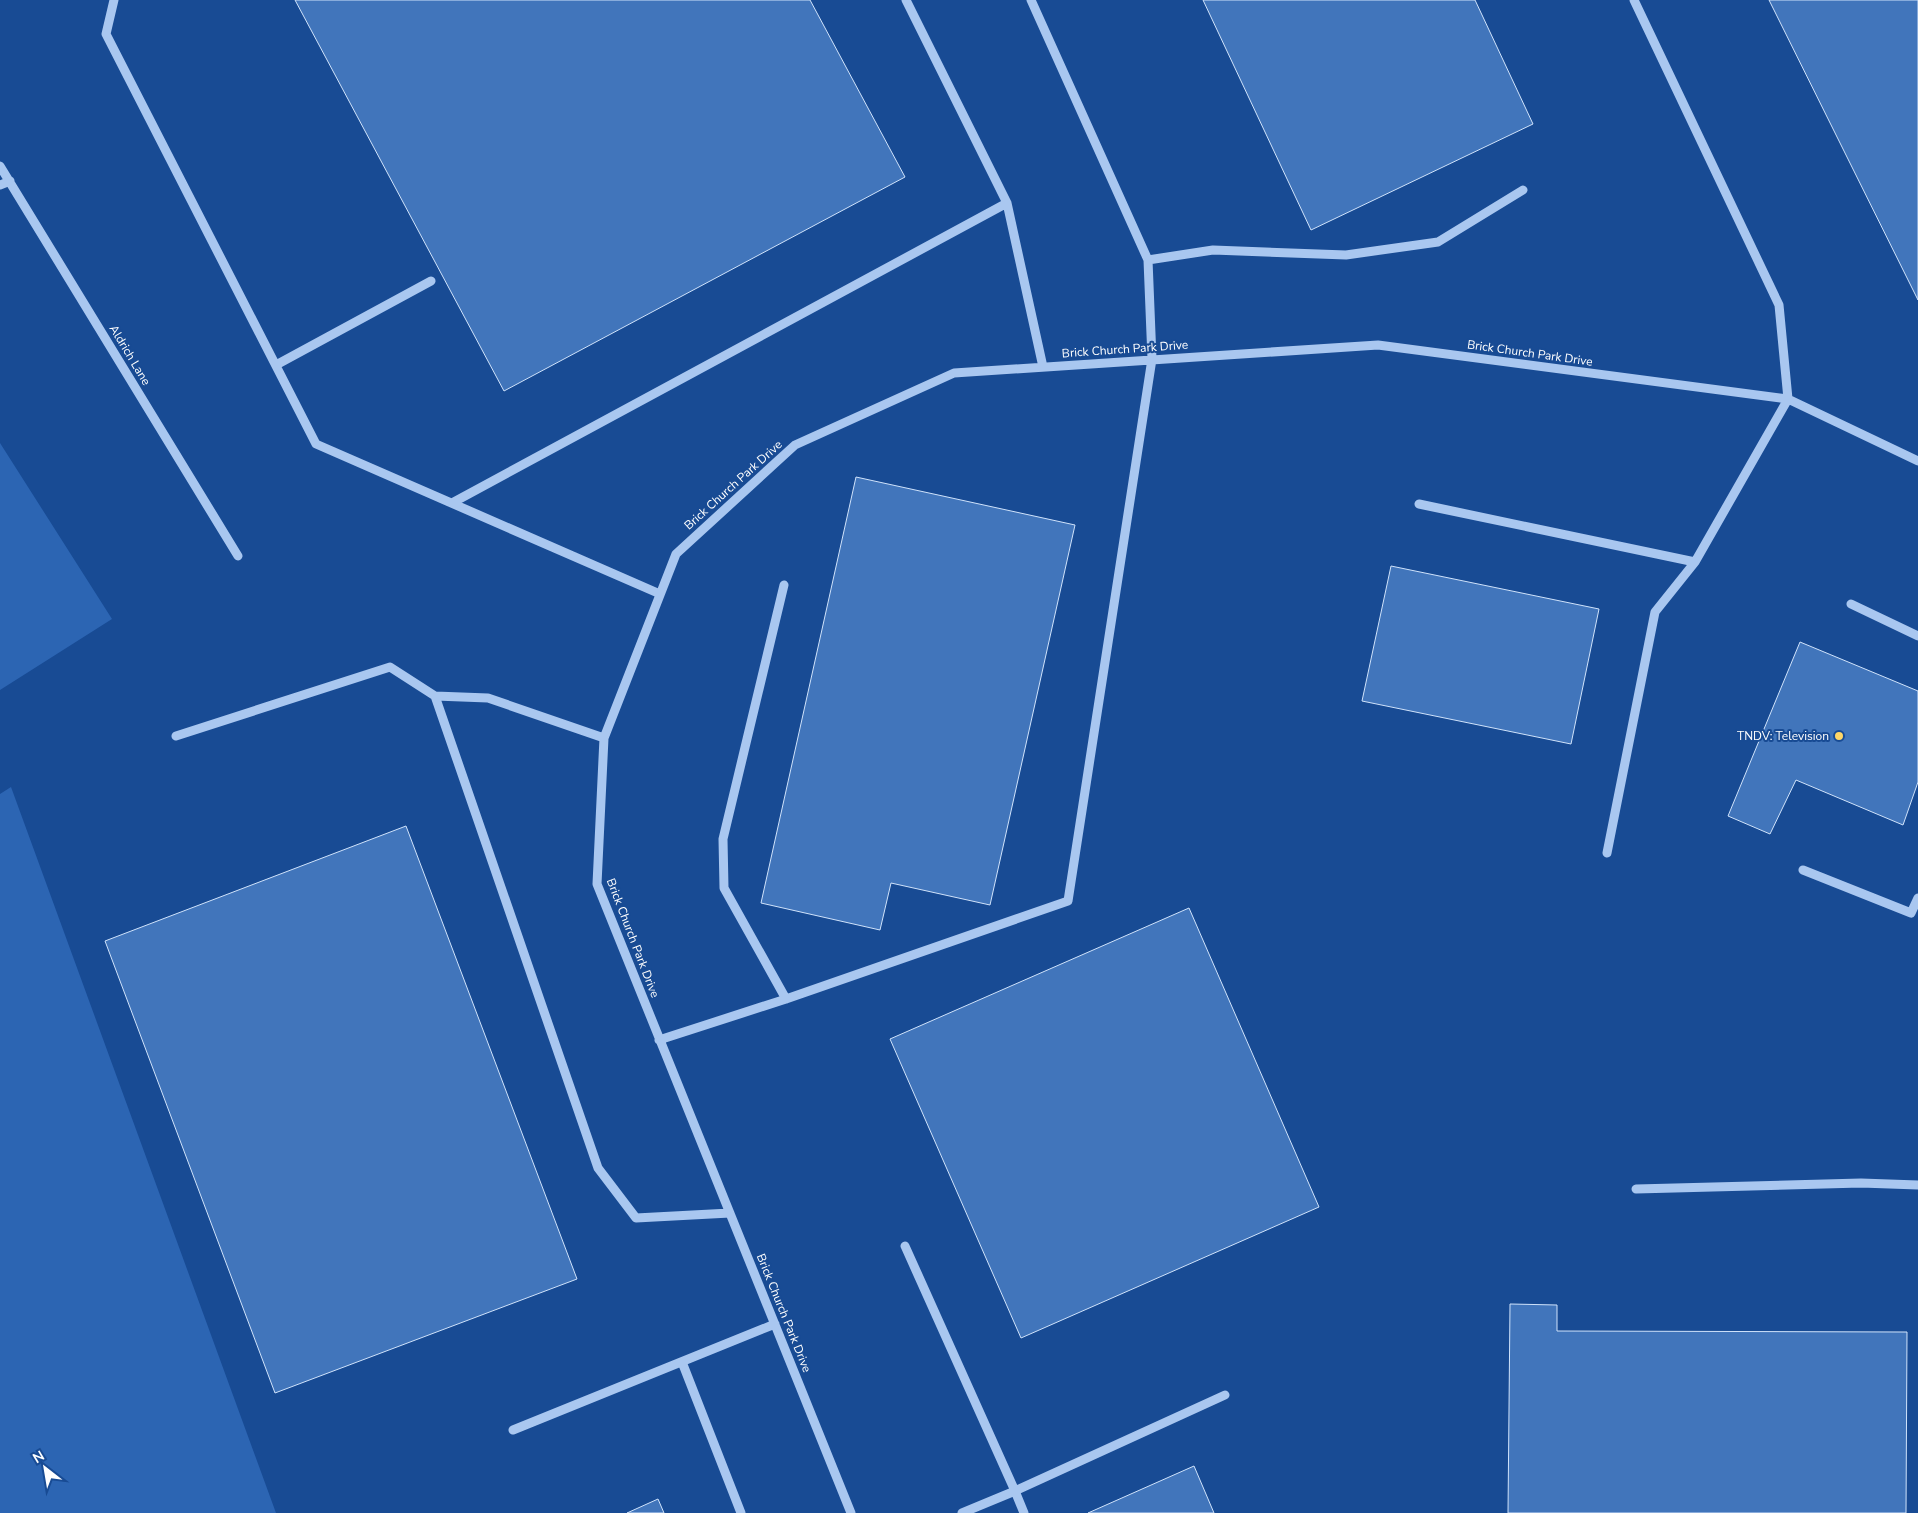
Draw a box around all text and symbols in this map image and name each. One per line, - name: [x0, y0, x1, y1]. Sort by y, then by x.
- street label: Aldrich Lane: [106, 322, 154, 388]
- street label: Brick Church Park Drive: [1466, 336, 1594, 370]
- street label: Brick Church Park Drive: [1061, 337, 1189, 361]
- street label: Brick Church Park Drive: [681, 437, 785, 533]
- place label: TNDV: Television: [1737, 728, 1829, 744]
- marker: TNDV: Television: [1833, 730, 1845, 742]
- street label: Brick Church Park Drive: [603, 876, 663, 1000]
- street label: Brick Church Park Drive: [753, 1251, 815, 1375]
- north arrow: [20, 1443, 70, 1493]
- text: N: [29, 1446, 48, 1468]

